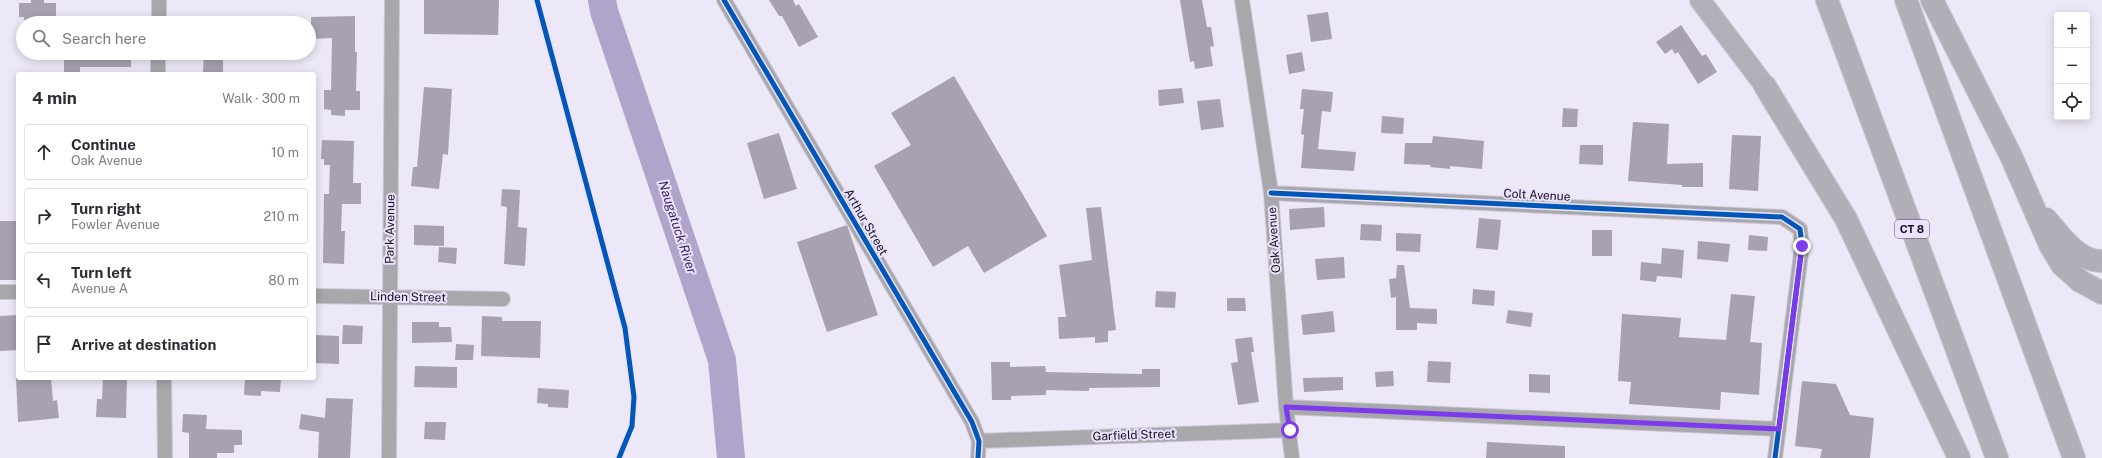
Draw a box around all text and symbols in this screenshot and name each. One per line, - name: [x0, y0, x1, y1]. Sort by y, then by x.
- map controls: [2054, 12, 2090, 120]
- button: +: [2054, 12, 2090, 48]
- search box: [16, 16, 316, 60]
- icon: search: [30, 27, 52, 49]
- text: Search here: [62, 30, 146, 47]
- button: −: [2054, 48, 2090, 84]
- button: locate: [2054, 84, 2090, 120]
- text: 4 min: [32, 88, 77, 108]
- text: Walk · 300 m: [222, 91, 300, 106]
- text: Continue: [71, 136, 136, 153]
- icon: ahead: [33, 141, 55, 163]
- text: 10 m: [271, 145, 299, 160]
- text: Oak Avenue: [71, 153, 143, 168]
- water label: Naugatuck River: [655, 179, 700, 275]
- street label: Arthur Street: [841, 186, 891, 258]
- street label: Colt Avenue: [1503, 186, 1571, 204]
- street label: Park Avenue: [382, 194, 398, 264]
- text: Turn right: [71, 200, 141, 217]
- icon: right: [33, 205, 55, 227]
- street label: Oak Avenue: [1265, 206, 1283, 274]
- text: 210 m: [264, 209, 299, 224]
- text: Fowler Avenue: [71, 217, 160, 232]
- road number: CT 8: [1895, 220, 1929, 238]
- route end: [1793, 237, 1811, 255]
- text: Turn left: [71, 264, 132, 281]
- icon: left: [33, 269, 55, 291]
- text: 80 m: [268, 273, 299, 288]
- text: Avenue A: [71, 281, 128, 296]
- street label: Linden Street: [370, 289, 446, 305]
- icon: arrive: [33, 333, 55, 355]
- text: Arrive at destination: [71, 336, 216, 353]
- route start: [1281, 421, 1299, 439]
- street label: Garfield Street: [1092, 427, 1176, 443]

